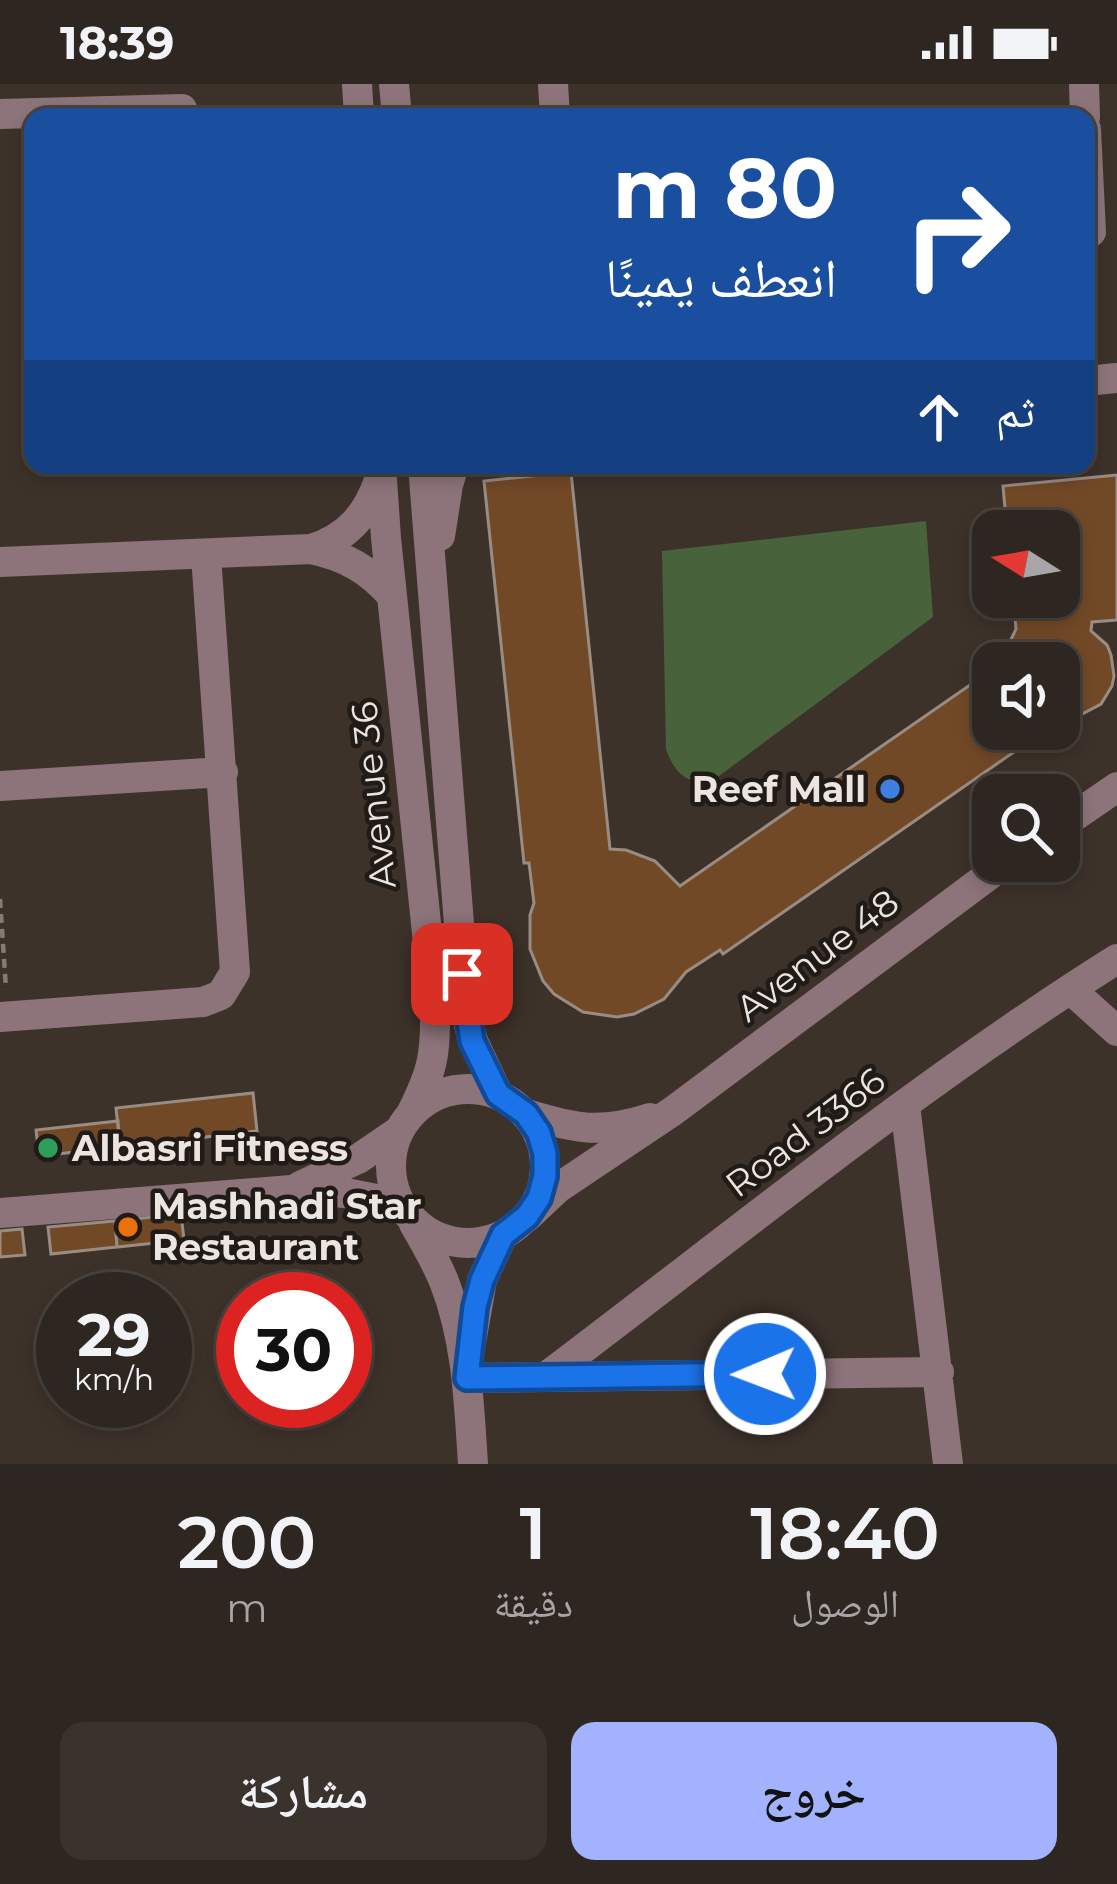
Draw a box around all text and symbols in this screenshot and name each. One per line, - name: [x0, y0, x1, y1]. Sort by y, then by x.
- text: 18:39: [60, 15, 174, 70]
- text: 80 m: [613, 137, 837, 239]
- icon: right: [879, 156, 1035, 312]
- text: انعطف يمينًا: [605, 245, 837, 311]
- text: ثم: [996, 383, 1035, 438]
- icon: ahead: [906, 384, 972, 450]
- north arrow: [972, 510, 1080, 618]
- map controls: [972, 510, 1080, 882]
- button: sound: [972, 642, 1080, 750]
- street label: Avenue 36: [341, 699, 405, 891]
- place label: Reef Mall: [692, 767, 866, 811]
- button: search: [972, 774, 1080, 882]
- marker: Reef Mall: [877, 776, 903, 802]
- street label: Avenue 48: [727, 880, 907, 1030]
- pin: [411, 923, 513, 1025]
- icon: arrive: [429, 941, 495, 1007]
- street label: Road 3366: [717, 1058, 893, 1206]
- place label: Albasri Fitness: [71, 1126, 348, 1170]
- marker: Albasri Fitness: [35, 1135, 61, 1161]
- place label: Mashhadi Star Restaurant: [152, 1184, 421, 1269]
- marker: Mashhadi Star Restaurant: [115, 1214, 141, 1240]
- speed limit sign: 30: [216, 1272, 372, 1428]
- text: 29: [77, 1298, 151, 1371]
- position arrow: [702, 1311, 828, 1437]
- text: km/h: [74, 1361, 154, 1398]
- text: 1: [520, 1489, 547, 1577]
- text: 18:40: [750, 1489, 940, 1577]
- text: 200: [177, 1498, 316, 1586]
- text: دقيقة: [494, 1579, 573, 1627]
- text: الوصول: [791, 1579, 899, 1627]
- text: m: [226, 1584, 268, 1632]
- button: مشاركة: [60, 1722, 547, 1860]
- button: خروج: [571, 1722, 1057, 1860]

